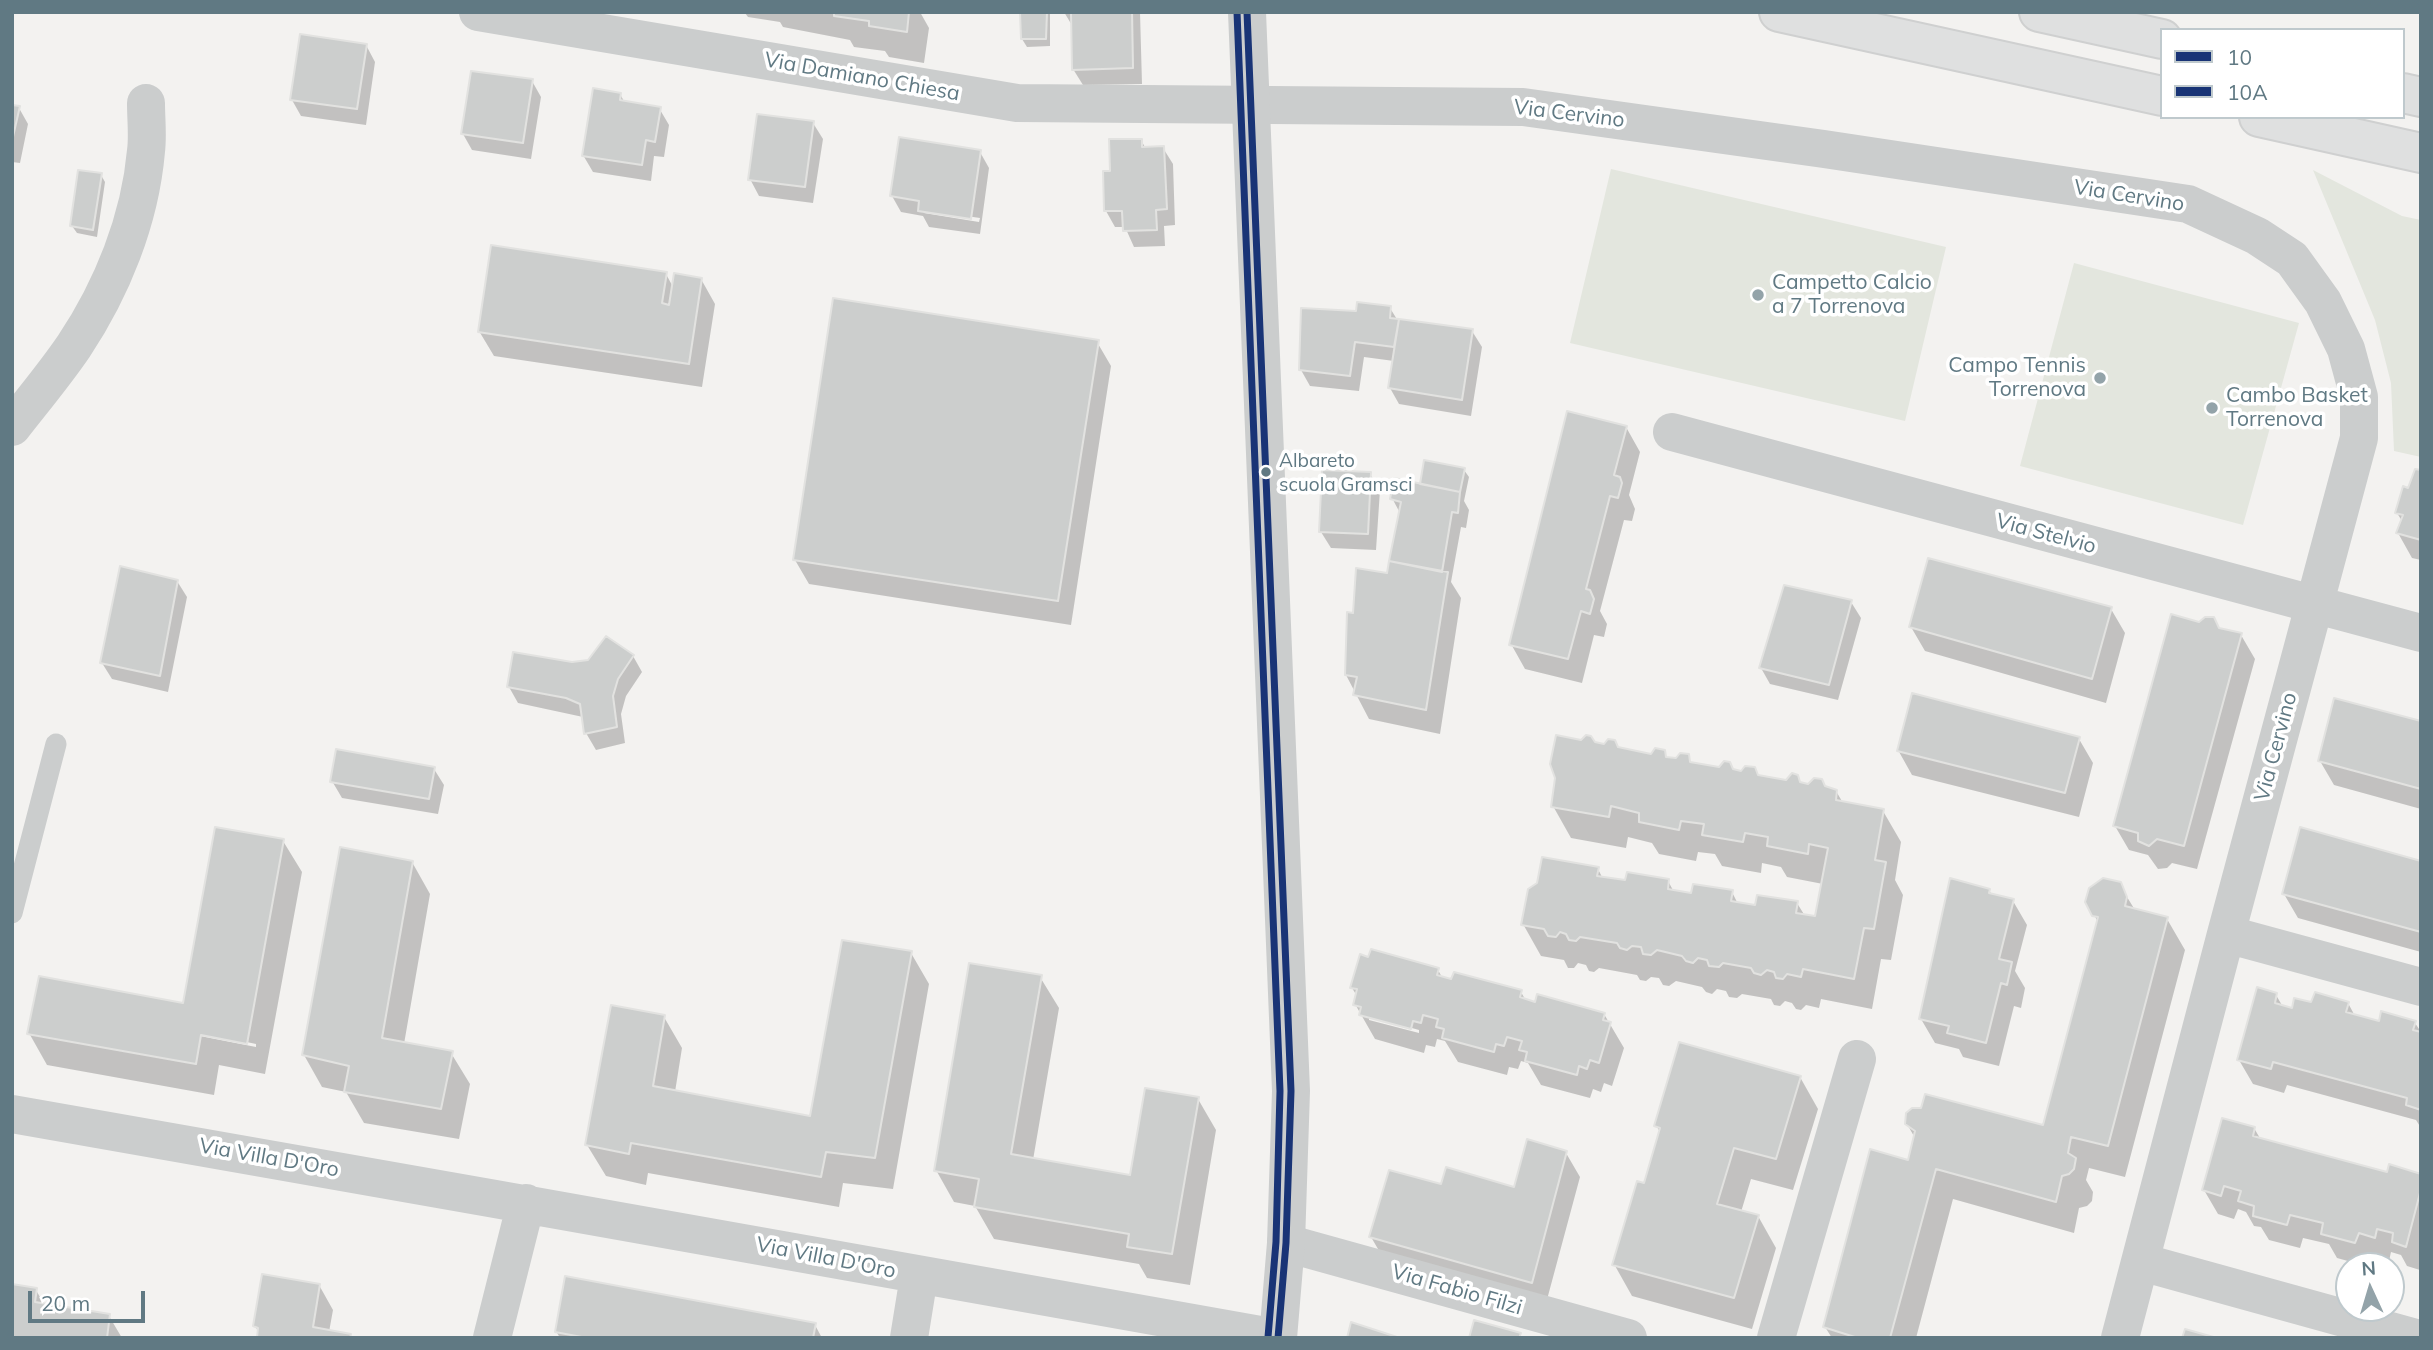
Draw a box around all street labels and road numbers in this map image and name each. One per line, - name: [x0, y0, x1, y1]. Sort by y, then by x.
- street label: Via Damiano Chiesa: [762, 47, 962, 107]
- street label: Via Cervino: [1512, 95, 1626, 133]
- street label: Via Cervino: [2072, 175, 2186, 217]
- street label: Via Stelvio: [1993, 509, 2099, 559]
- street label: Via Cervino: [2249, 690, 2303, 804]
- street label: Via Villa D'Oro: [197, 1133, 341, 1183]
- street label: Via Villa D'Oro: [754, 1232, 898, 1284]
- street label: Via Fabio Filzi: [1389, 1259, 1525, 1321]

